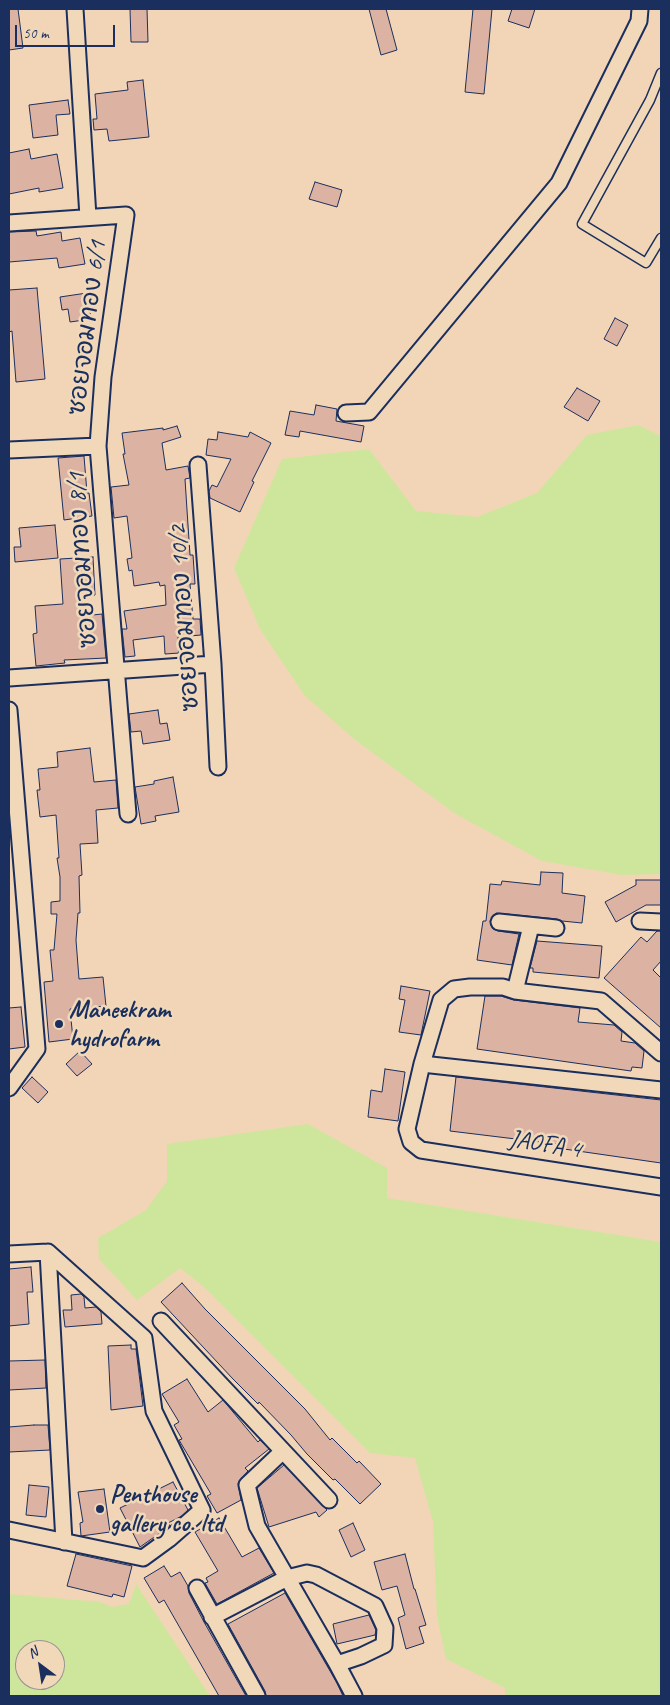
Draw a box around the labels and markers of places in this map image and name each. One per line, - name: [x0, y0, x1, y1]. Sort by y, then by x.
- place label: Maneekram hydrofarm: [69, 995, 170, 1054]
- marker: Maneekram hydrofarm: [53, 1018, 65, 1030]
- place label: Penthouse gallery co. ltd: [110, 1480, 223, 1539]
- marker: Penthouse gallery co. ltd: [94, 1503, 106, 1515]

